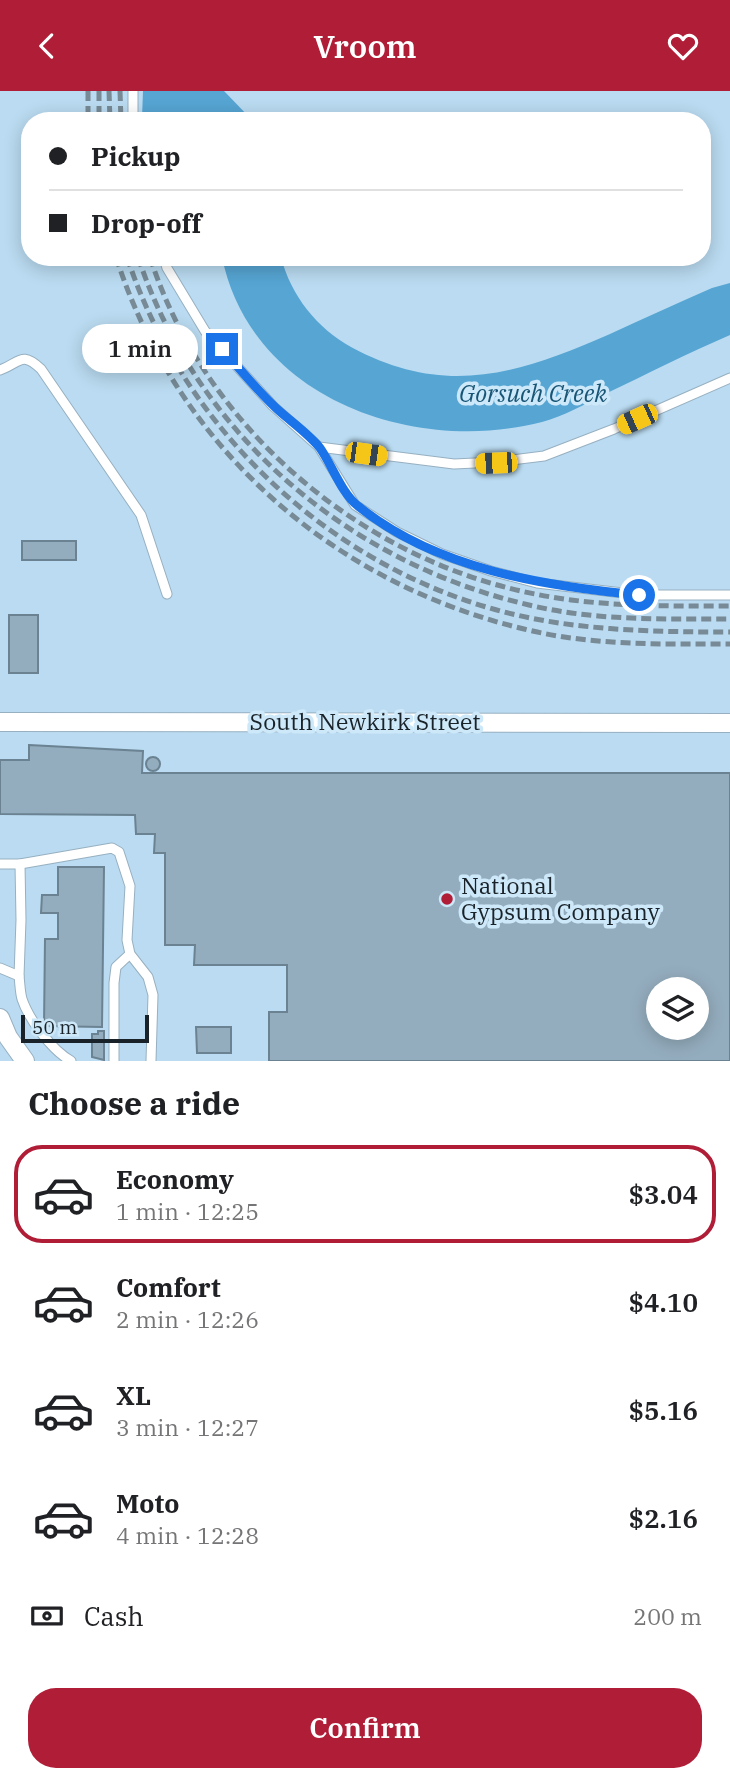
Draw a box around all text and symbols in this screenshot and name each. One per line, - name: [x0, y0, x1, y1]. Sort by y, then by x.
- text: Vroom: [313, 25, 417, 67]
- icon: back: [28, 27, 66, 65]
- icon: heart: [664, 27, 702, 65]
- text: Pickup: [91, 139, 181, 173]
- text: Drop-off: [91, 206, 202, 240]
- callout: 1 min: [82, 324, 198, 373]
- text: 1 min: [108, 333, 172, 363]
- route end: [206, 333, 238, 365]
- water label: Gorsuch Creek: [459, 377, 607, 409]
- car: [614, 401, 661, 437]
- car: [344, 441, 389, 467]
- car: [475, 452, 518, 474]
- route start: [623, 579, 655, 611]
- street label: South Newkirk Street: [250, 706, 480, 736]
- place label: National Gypsum Company: [461, 870, 661, 926]
- marker: National Gypsum Company: [439, 891, 455, 907]
- map controls: [646, 977, 709, 1040]
- button: layers: [646, 977, 709, 1040]
- scale bar: [21, 1012, 149, 1044]
- text: 50 m: [32, 1015, 77, 1039]
- text: Choose a ride: [28, 1082, 240, 1124]
- text: Economy: [116, 1162, 234, 1196]
- icon: car: [32, 1163, 95, 1226]
- text: $3.04: [629, 1177, 698, 1211]
- text: 1 min · 12:25: [116, 1196, 259, 1226]
- text: Comfort: [116, 1270, 221, 1304]
- icon: car: [32, 1271, 95, 1334]
- text: $4.10: [629, 1285, 698, 1319]
- text: 2 min · 12:26: [116, 1304, 259, 1334]
- text: XL: [116, 1378, 151, 1412]
- icon: car: [32, 1379, 95, 1442]
- text: $5.16: [629, 1393, 698, 1427]
- text: 3 min · 12:27: [116, 1412, 259, 1442]
- text: Moto: [116, 1486, 179, 1520]
- icon: car: [32, 1487, 95, 1550]
- text: $2.16: [629, 1501, 698, 1535]
- text: 4 min · 12:28: [116, 1520, 259, 1550]
- icon: cash: [28, 1597, 66, 1635]
- text: Cash: [84, 1599, 144, 1633]
- text: 200 m: [633, 1601, 702, 1631]
- button: Confirm: [28, 1688, 702, 1768]

